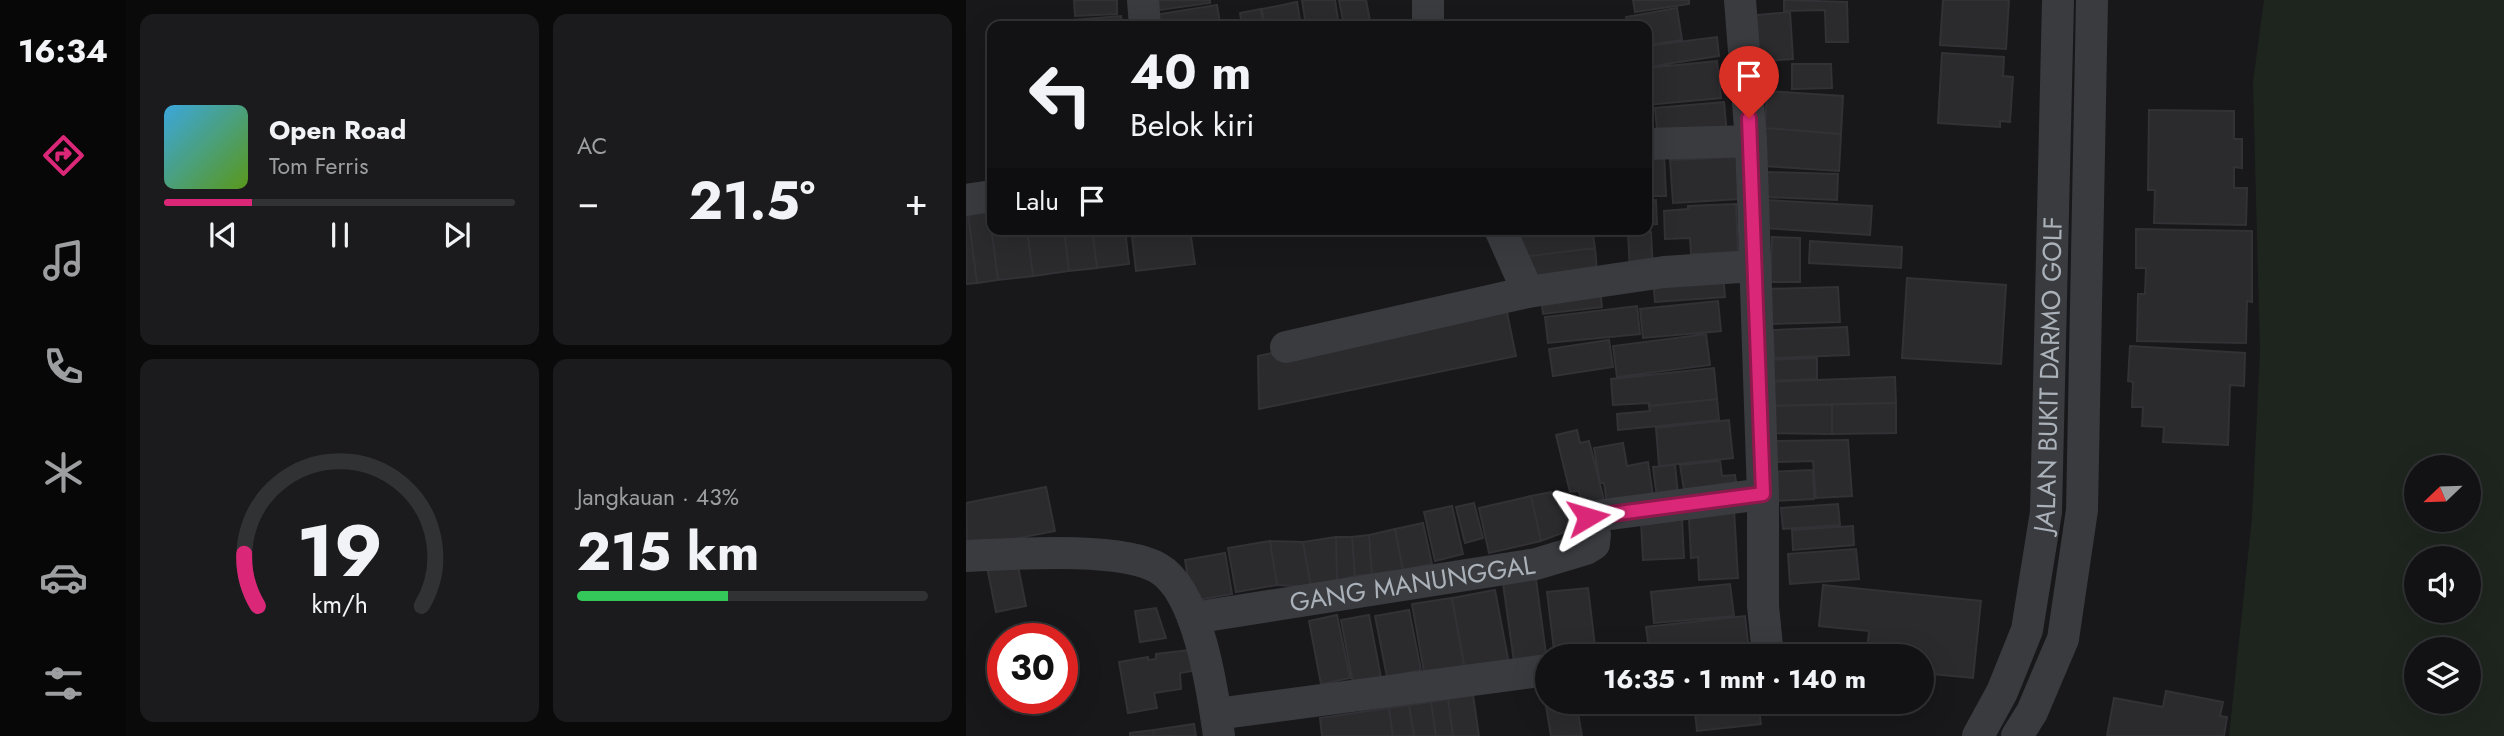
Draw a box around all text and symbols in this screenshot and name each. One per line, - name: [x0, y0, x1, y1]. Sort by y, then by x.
- text: 16:34: [18, 28, 108, 74]
- text: 40 m: [1130, 37, 1252, 107]
- pin: [1719, 46, 1779, 118]
- icon: left: [1015, 49, 1106, 140]
- icon: arrive: [1730, 57, 1768, 95]
- text: Belok kiri: [1130, 102, 1255, 148]
- text: Open Road: [269, 111, 406, 149]
- text: AC: [577, 129, 607, 163]
- icon: directions: [39, 131, 88, 180]
- text: Tom Ferris: [269, 149, 368, 183]
- text: 21.5°: [689, 163, 815, 239]
- text: −: [577, 174, 599, 229]
- text: +: [905, 174, 928, 229]
- text: Lalu: [1015, 182, 1059, 220]
- icon: arrive: [1073, 182, 1111, 220]
- icon: previous: [204, 216, 242, 254]
- icon: pause: [321, 216, 359, 254]
- icon: next: [438, 216, 476, 254]
- street label: JALAN BUKIT DARMO GOLF: [2023, 216, 2072, 538]
- icon: music: [39, 236, 88, 285]
- icon: phone: [39, 342, 88, 391]
- icon: climate: [39, 448, 88, 497]
- north arrow: [2404, 455, 2482, 532]
- map controls: [2404, 455, 2481, 714]
- text: Jangkauan · 43%: [577, 480, 739, 514]
- position arrow: [1551, 480, 1625, 554]
- text: 19: [297, 499, 382, 604]
- text: 215 km: [577, 514, 759, 590]
- street label: GANG MANUNGGAL: [1287, 545, 1538, 622]
- button: sound: [2404, 546, 2481, 623]
- icon: car: [39, 553, 88, 602]
- text: km/h: [311, 586, 368, 622]
- speed limit sign: 30: [987, 623, 1078, 714]
- button: layers: [2404, 637, 2481, 714]
- icon: filters: [39, 659, 88, 708]
- text: 16:35 · 1 mnt · 140 m: [1603, 660, 1866, 698]

